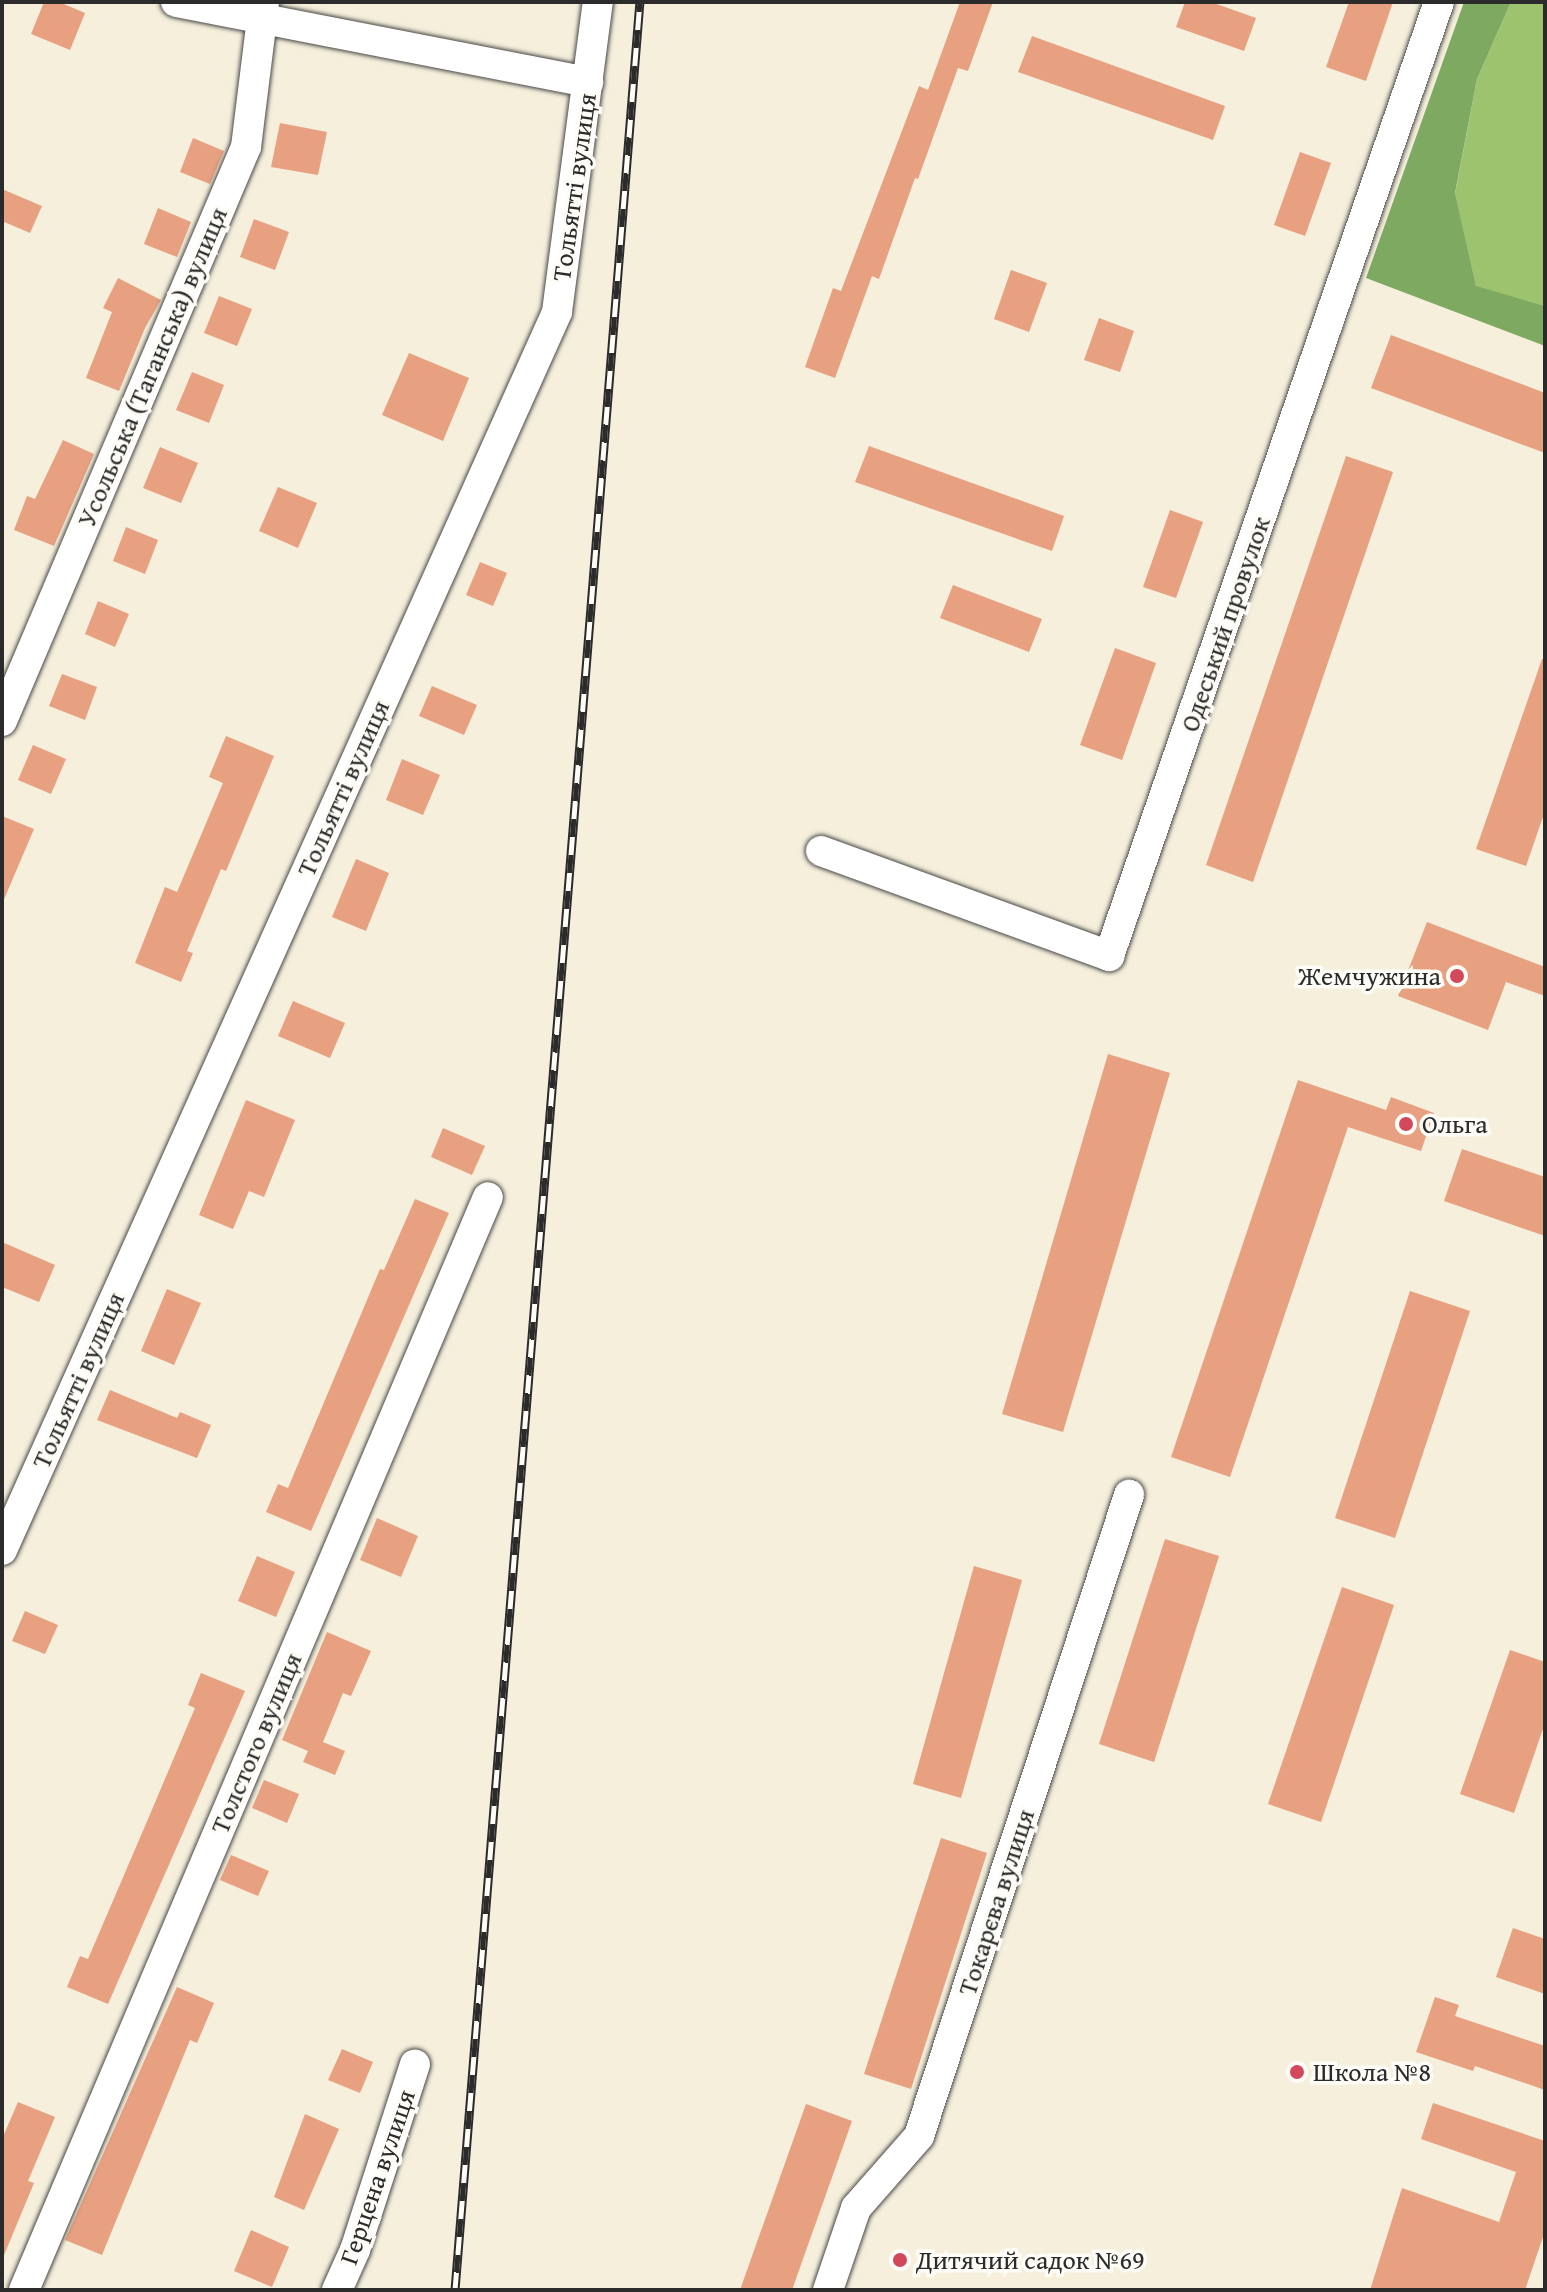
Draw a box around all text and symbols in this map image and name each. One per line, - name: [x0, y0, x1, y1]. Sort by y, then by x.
- street label: Тольятті вулиця: [545, 91, 603, 283]
- street label: Усольська (Таганська) вулиця: [70, 203, 234, 531]
- street label: Одеський провулок: [1174, 512, 1276, 736]
- street label: Тольятті вулиця: [290, 695, 396, 881]
- place label: Жемчужина: [1298, 960, 1441, 992]
- marker: Жемчужина: [1448, 967, 1466, 985]
- place label: Ольга: [1422, 1108, 1488, 1140]
- marker: Ольга: [1397, 1115, 1415, 1133]
- street label: Тольятті вулиця: [25, 1287, 131, 1473]
- street label: Толстого вулиця: [204, 1648, 308, 1838]
- street label: Токарєва вулиця: [951, 1805, 1041, 1999]
- place label: Школа №8: [1313, 2056, 1431, 2088]
- marker: Школа №8: [1288, 2063, 1306, 2081]
- street label: Герцена вулиця: [333, 2086, 421, 2268]
- place label: Дитячий садок №69: [916, 2244, 1145, 2276]
- marker: Дитячий садок №69: [891, 2251, 909, 2269]

